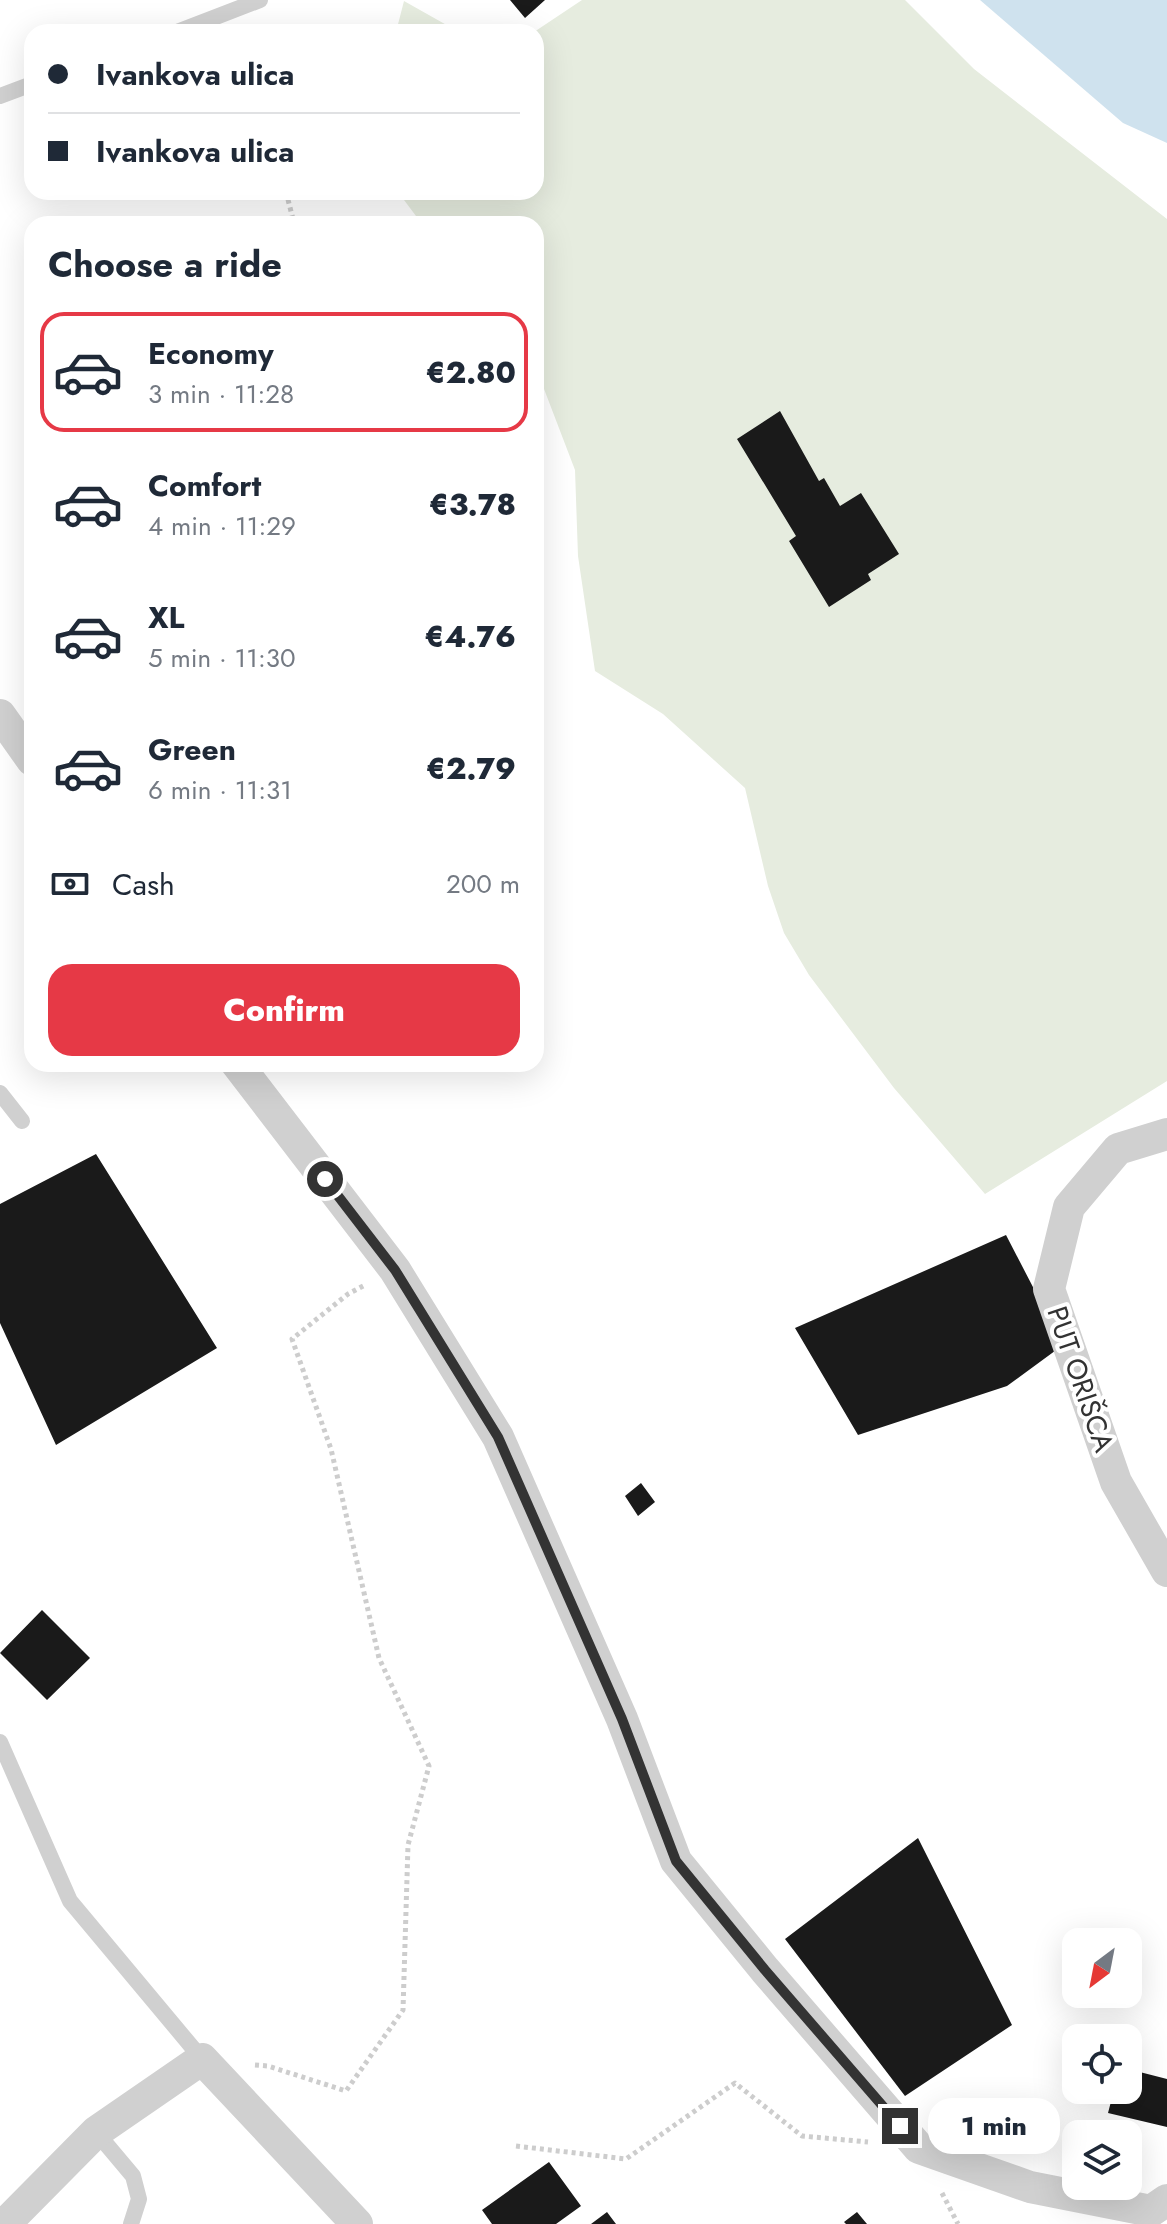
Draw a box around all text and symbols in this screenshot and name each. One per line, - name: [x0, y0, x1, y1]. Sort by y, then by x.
- text: Ivankova ulica: [96, 53, 295, 96]
- text: Ivankova ulica: [96, 130, 295, 173]
- text: Choose a ride: [48, 238, 282, 290]
- text: Economy: [148, 332, 274, 375]
- icon: car: [52, 336, 124, 408]
- text: €2.80: [425, 351, 516, 394]
- text: 3 min · 11:28: [148, 375, 294, 413]
- text: Comfort: [148, 464, 261, 507]
- icon: car: [52, 468, 124, 540]
- text: €3.78: [429, 483, 516, 526]
- text: 4 min · 11:29: [148, 507, 296, 545]
- text: XL: [148, 596, 184, 639]
- icon: car: [52, 600, 124, 672]
- text: €4.76: [424, 615, 516, 658]
- text: 5 min · 11:30: [148, 639, 296, 677]
- text: Green: [148, 728, 236, 771]
- icon: car: [52, 732, 124, 804]
- text: €2.79: [426, 747, 516, 790]
- text: 6 min · 11:31: [148, 771, 292, 809]
- icon: cash: [48, 862, 92, 906]
- text: Cash: [112, 863, 175, 906]
- text: 200 m: [446, 865, 520, 903]
- button: Confirm: [48, 964, 520, 1056]
- route start: [307, 1161, 343, 1197]
- street label: PUT ORIŠCA: [1036, 1301, 1125, 1458]
- north arrow: [1062, 1928, 1142, 2008]
- map controls: [1062, 1928, 1142, 2200]
- button: locate: [1062, 2024, 1142, 2104]
- callout: 1 min: [928, 2098, 1060, 2154]
- text: 1 min: [961, 2107, 1027, 2145]
- route end: [882, 2108, 918, 2144]
- button: layers: [1062, 2120, 1142, 2200]

